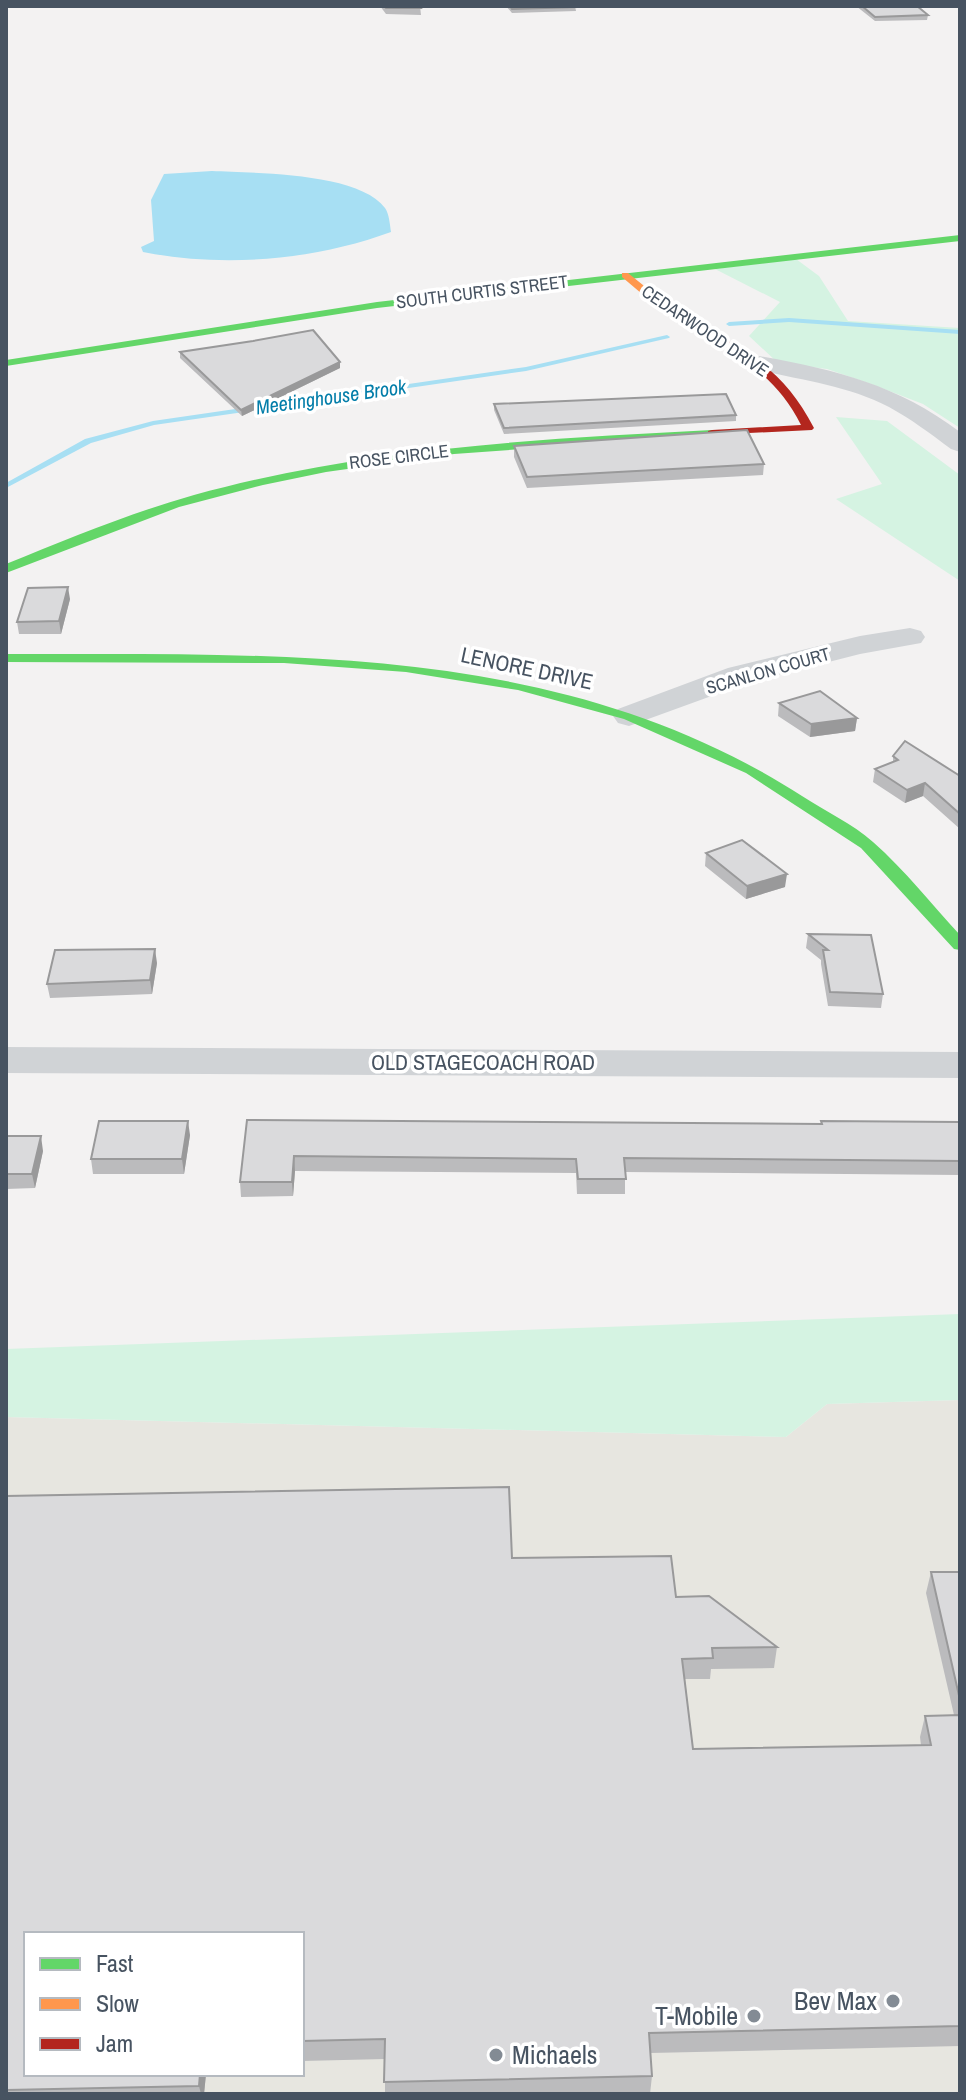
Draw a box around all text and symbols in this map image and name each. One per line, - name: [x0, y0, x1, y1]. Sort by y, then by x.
- street label: SOUTH CURTIS STREET: [395, 269, 569, 314]
- street label: CEDARWOOD DRIVE: [637, 279, 774, 382]
- water label: Meetinghouse Brook: [254, 372, 409, 420]
- street label: ROSE CIRCLE: [348, 438, 450, 475]
- street label: LENORE DRIVE: [458, 639, 596, 697]
- street label: SCANLON COURT: [703, 641, 833, 700]
- street label: OLD STAGECOACH ROAD: [371, 1047, 595, 1077]
- legend: [24, 1932, 304, 2076]
- text: Fast: [96, 1947, 134, 1979]
- place label: Bev Max: [794, 1983, 877, 2018]
- text: Slow: [96, 1987, 139, 2019]
- marker: Bev Max: [884, 1992, 902, 2010]
- place label: T-Mobile: [655, 1998, 738, 2033]
- marker: T-Mobile: [745, 2007, 763, 2025]
- text: Jam: [96, 2027, 133, 2059]
- place label: Michaels: [512, 2037, 597, 2072]
- marker: Michaels: [487, 2046, 505, 2064]

